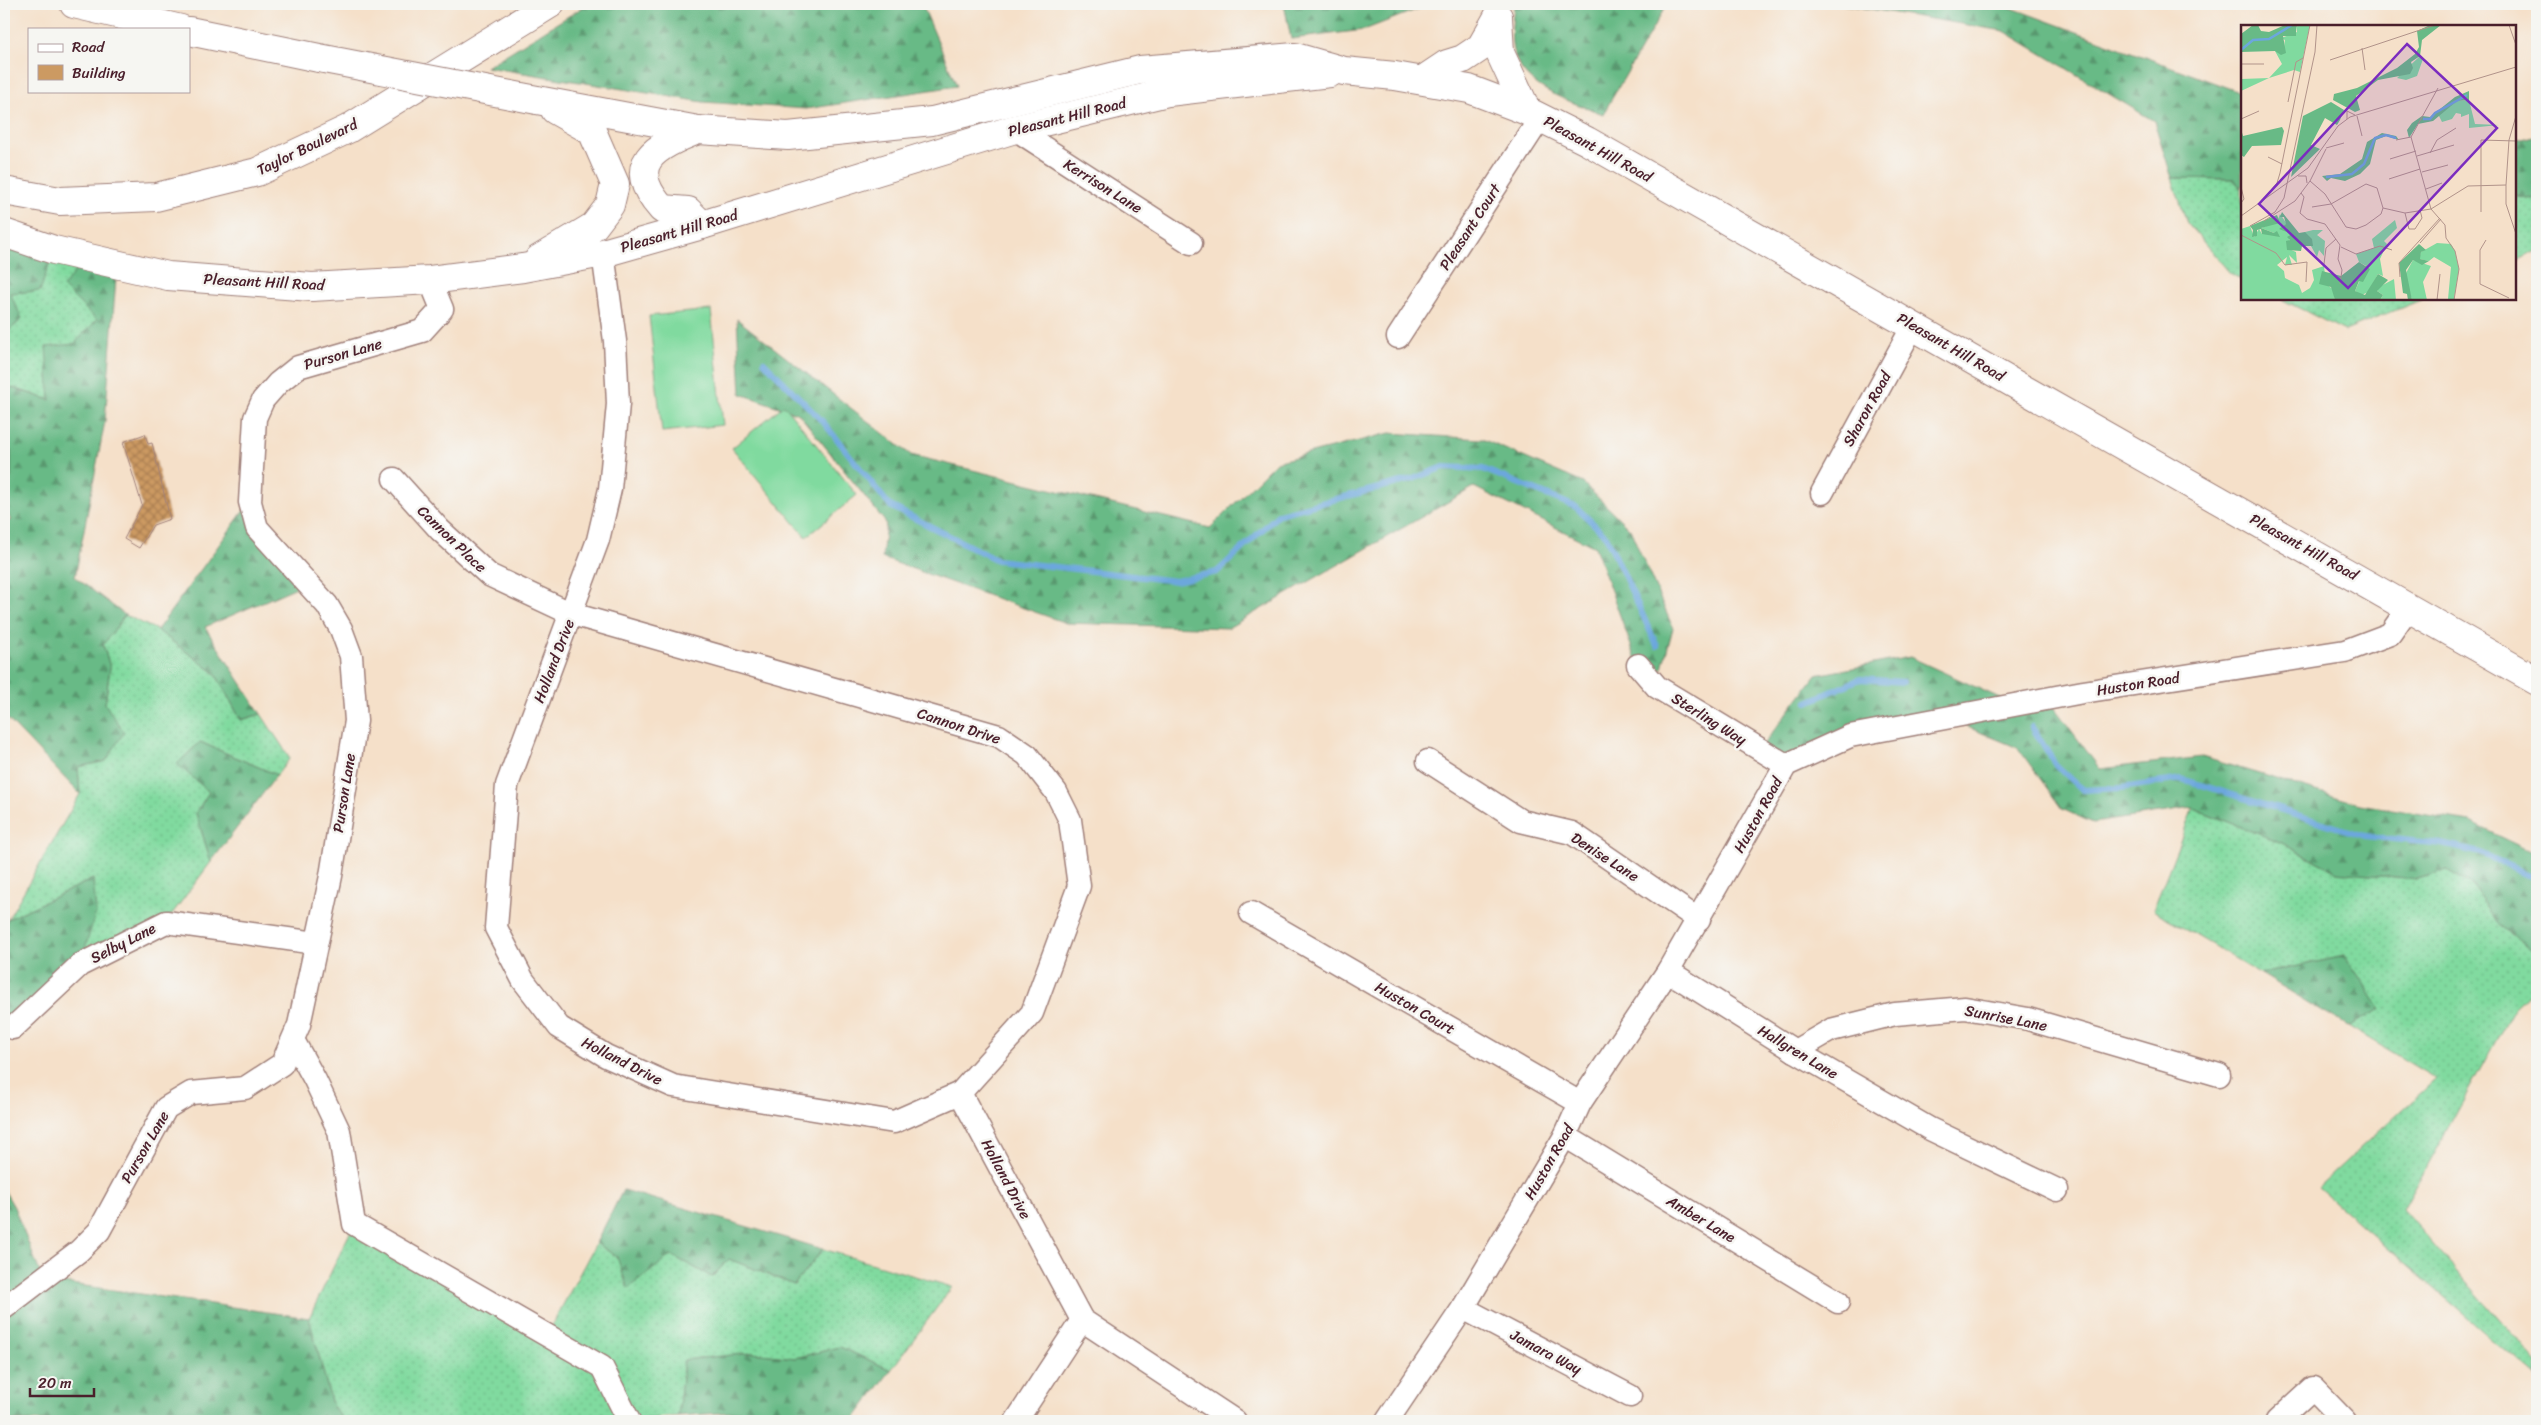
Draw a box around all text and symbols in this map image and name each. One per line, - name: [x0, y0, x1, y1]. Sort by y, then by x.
- inset map: [2241, 25, 2516, 300]
- legend: [28, 28, 190, 92]
- text: Road: [72, 34, 105, 60]
- text: Building: [72, 60, 126, 86]
- street label: Pleasant Hill Road: [1005, 89, 1130, 144]
- street label: Pleasant Hill Road: [1539, 108, 1658, 190]
- street label: Taylor Boulevard: [252, 111, 363, 183]
- street label: Kerrison Lane: [1058, 151, 1148, 221]
- street label: Pleasant Court: [1432, 178, 1508, 276]
- street label: Pleasant Hill Road: [617, 202, 742, 260]
- street label: Pleasant Hill Road: [203, 266, 326, 298]
- street label: Pleasant Hill Road: [1892, 305, 2011, 389]
- street label: Purson Lane: [301, 330, 385, 378]
- street label: Sharon Road: [1836, 366, 1899, 451]
- street label: Cannon Place: [411, 499, 493, 579]
- street label: Pleasant Hill Road: [2245, 506, 2364, 588]
- street label: Holland Drive: [526, 615, 582, 707]
- street label: Huston Road: [2095, 664, 2182, 703]
- street label: Sterling Way: [1666, 686, 1752, 753]
- street label: Cannon Drive: [914, 700, 1005, 752]
- street label: Purson Lane: [325, 751, 363, 835]
- street label: Huston Road: [1726, 771, 1790, 858]
- street label: Denise Lane: [1566, 825, 1645, 889]
- street label: Selby Lane: [86, 915, 160, 971]
- street label: Huston Court: [1370, 974, 1461, 1042]
- street label: Sunrise Lane: [1963, 997, 2050, 1039]
- street label: Hallgren Lane: [1753, 1018, 1844, 1087]
- street label: Holland Drive: [577, 1029, 667, 1093]
- street label: Purson Lane: [114, 1106, 176, 1188]
- street label: Huston Road: [1517, 1118, 1582, 1205]
- street label: Holland Drive: [974, 1134, 1038, 1224]
- street label: Amber Lane: [1660, 1188, 1741, 1250]
- street label: Jamara Way: [1505, 1322, 1587, 1382]
- scale bar: [30, 1365, 94, 1397]
- text: 20 m: [38, 1370, 72, 1396]

